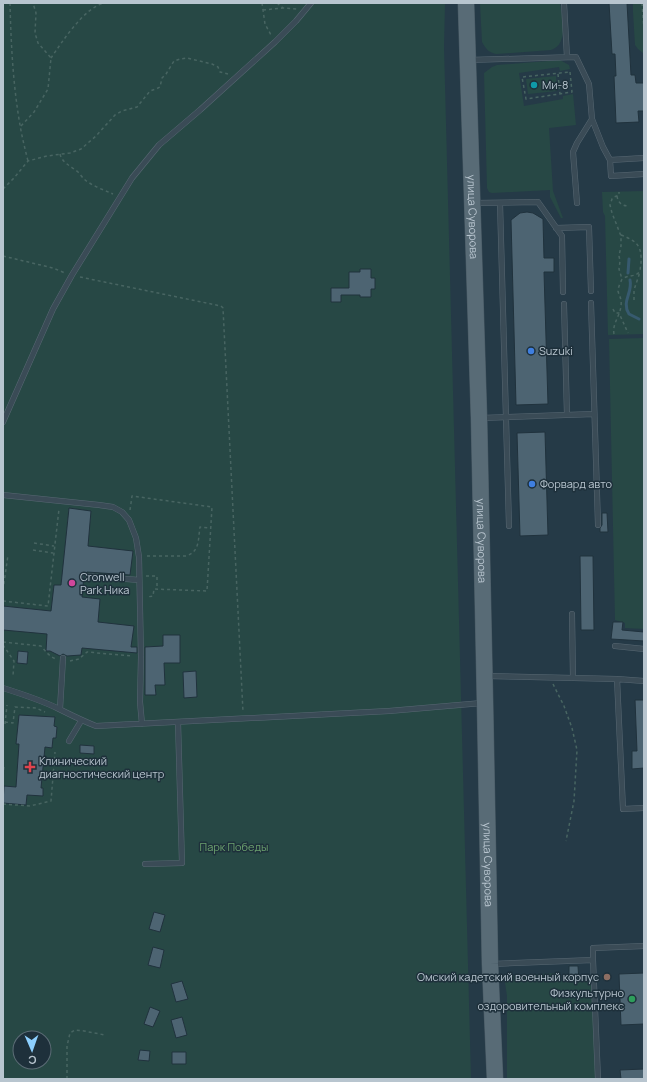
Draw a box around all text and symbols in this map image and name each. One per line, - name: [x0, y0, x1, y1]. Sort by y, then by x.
- place label: Ми-8: [542, 77, 569, 92]
- marker: Ми-8: [529, 80, 539, 90]
- street label: улица Суворова: [464, 174, 482, 259]
- place label: Suzuki: [539, 343, 573, 358]
- marker: Suzuki: [526, 346, 536, 356]
- place label: Форвард авто: [540, 476, 613, 491]
- marker: Форвард авто: [527, 479, 537, 489]
- street label: улица Суворова: [474, 498, 490, 583]
- place label: Cronwell Park Ника: [80, 569, 129, 597]
- marker: Cronwell Park Ника: [67, 578, 77, 588]
- place label: Клинический диагностический центр: [39, 753, 165, 781]
- marker: Клинический диагностический центр: [24, 761, 36, 773]
- street label: улица Суворова: [480, 822, 497, 907]
- park label: Парк Победы: [200, 839, 268, 854]
- place label: Омский кадетский военный корпус: [417, 969, 599, 984]
- marker: Омский кадетский военный корпус: [602, 972, 612, 982]
- place label: Физкультурно оздоровительный комплекс: [477, 985, 624, 1013]
- marker: Физкультурно оздоровительный комплекс: [627, 994, 637, 1004]
- north arrow: [12, 1030, 52, 1070]
- text: С: [28, 1053, 37, 1068]

